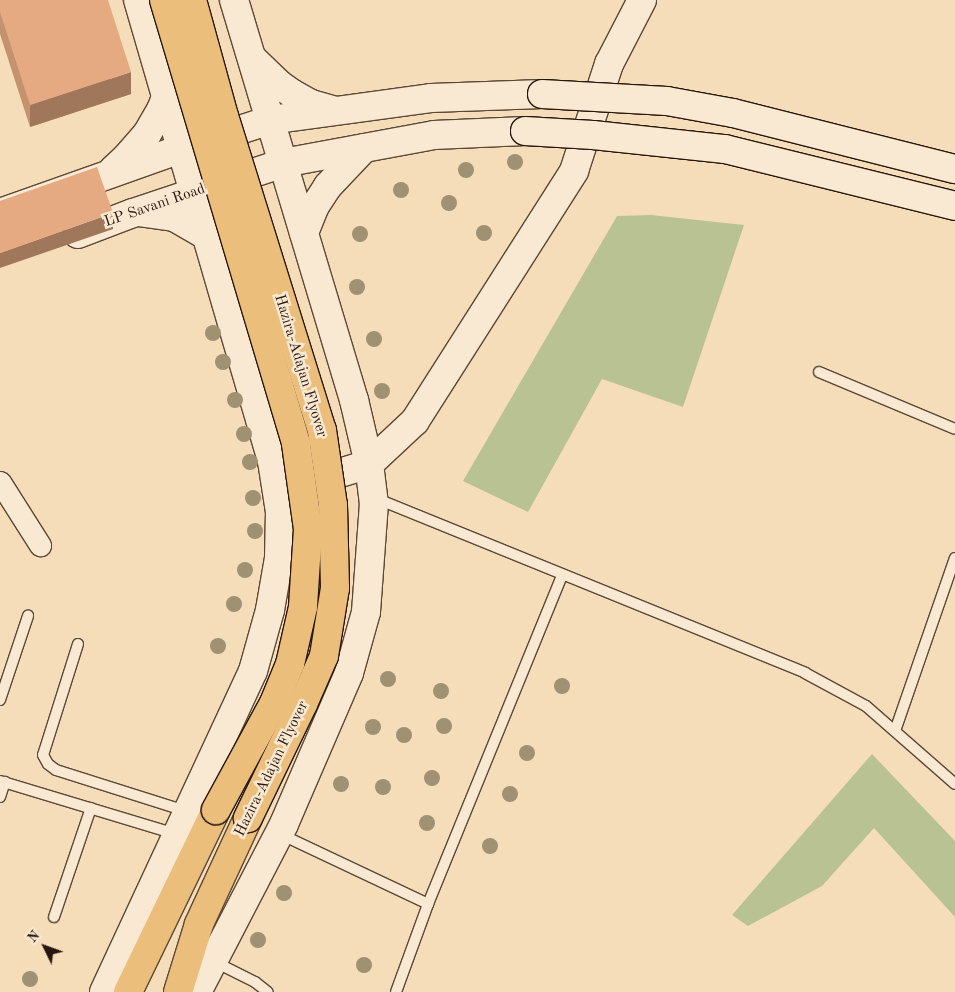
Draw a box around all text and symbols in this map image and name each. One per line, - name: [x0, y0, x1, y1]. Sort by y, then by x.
- street label: LP Savani Road: [102, 180, 208, 232]
- street label: Hazira-Adajan Flyover: [270, 292, 330, 440]
- street label: Hazira-Adajan Flyover: [231, 698, 313, 840]
- north arrow: [20, 922, 70, 972]
- text: N: [25, 928, 43, 946]

